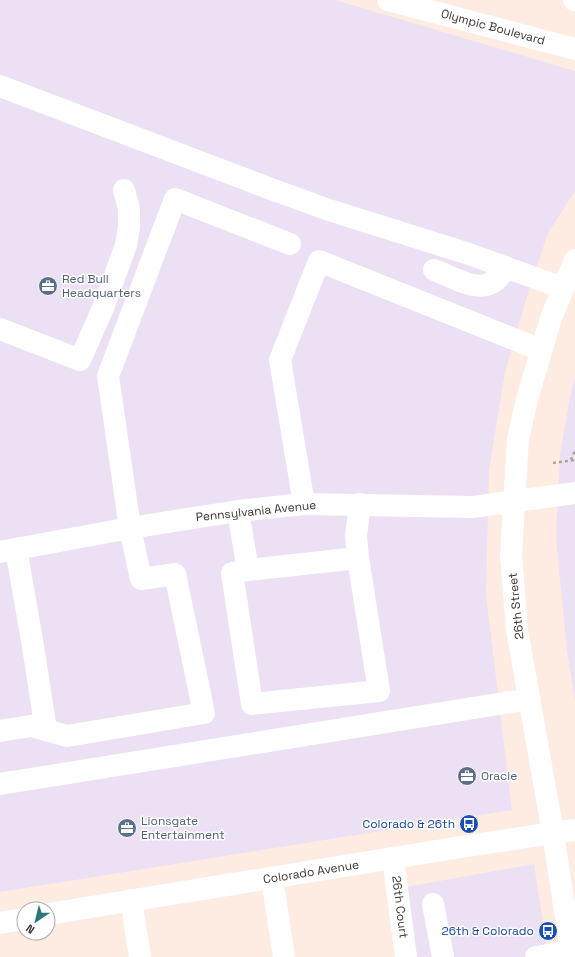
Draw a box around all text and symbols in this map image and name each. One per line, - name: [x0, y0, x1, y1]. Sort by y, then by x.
- street label: Olympic Boulevard: [439, 5, 547, 49]
- place label: Red Bull Headquarters: [62, 271, 141, 301]
- office icon: Red Bull Headquarters: [37, 275, 59, 297]
- street label: Pennsylvania Avenue: [195, 497, 317, 525]
- street label: 26th Street: [505, 572, 527, 640]
- office icon: Oracle: [456, 765, 478, 787]
- place label: Oracle: [481, 768, 517, 784]
- place label: Lionsgate Entertainment: [141, 813, 225, 843]
- bus stop icon: Colorado & 26th: [458, 813, 480, 835]
- place label: Colorado & 26th: [362, 816, 455, 832]
- office icon: Lionsgate Entertainment: [116, 817, 138, 839]
- street label: Colorado Avenue: [262, 857, 360, 887]
- street label: 26th Court: [388, 875, 412, 939]
- north arrow: [16, 901, 56, 941]
- bus stop icon: 26th & Colorado: [537, 920, 559, 942]
- text: N: [23, 921, 37, 937]
- place label: 26th & Colorado: [441, 923, 534, 939]

